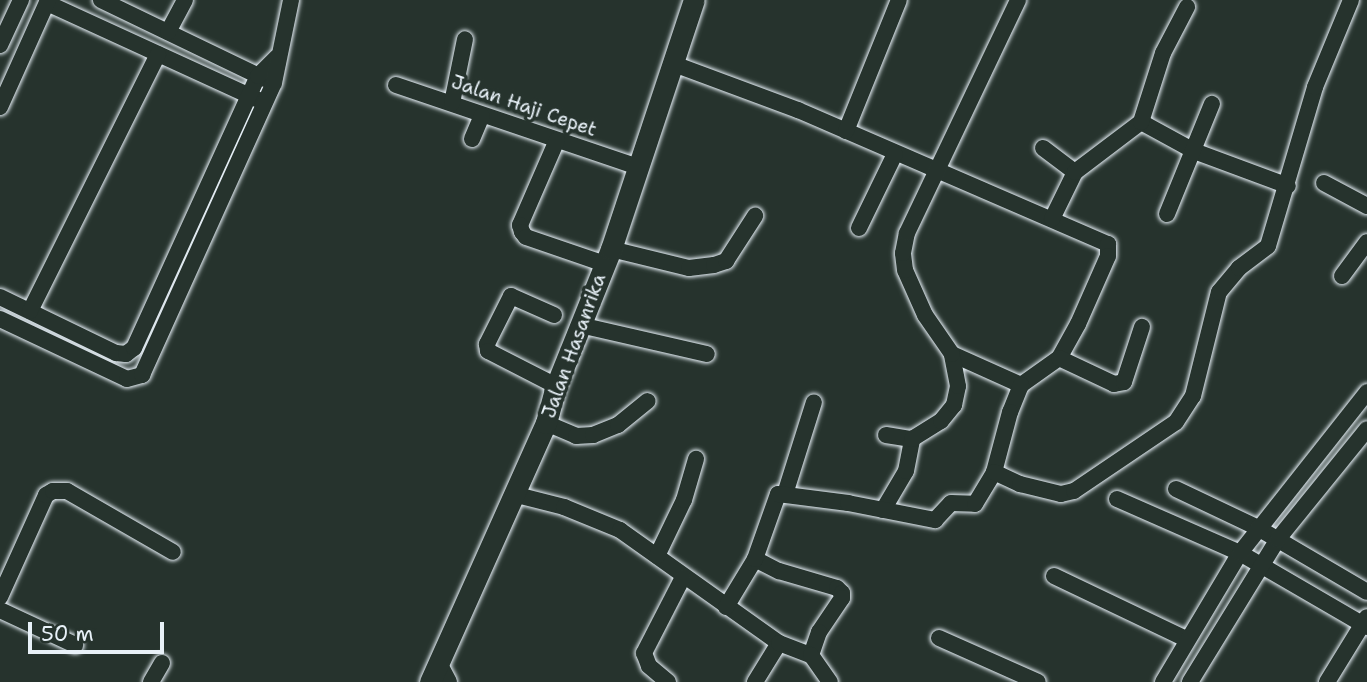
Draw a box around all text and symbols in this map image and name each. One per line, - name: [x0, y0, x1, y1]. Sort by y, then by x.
- street label: Jalan Haji Cepet: [448, 70, 600, 142]
- street label: Jalan Hasanrika: [537, 271, 611, 421]
- scale bar: [32, 608, 168, 652]
- text: 50 m: [41, 620, 94, 648]

